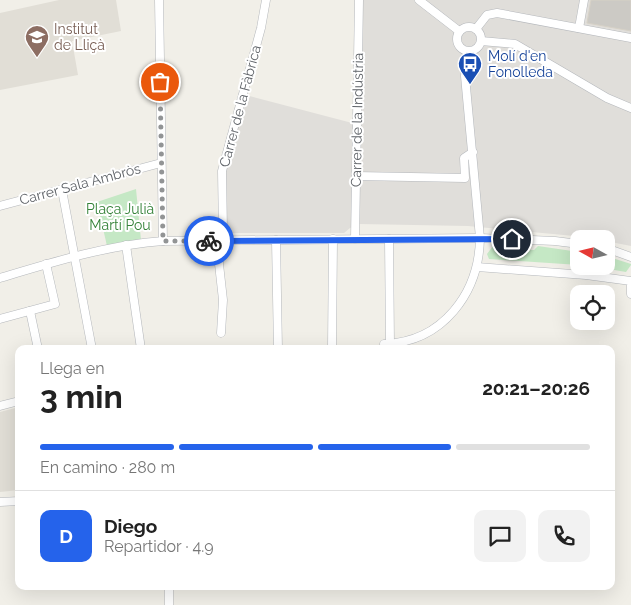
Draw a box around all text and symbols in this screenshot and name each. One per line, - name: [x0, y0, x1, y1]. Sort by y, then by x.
- place label: Institut de Lliçà: [54, 21, 105, 53]
- school or university icon: Institut de Lliçà: [24, 24, 50, 58]
- street label: Carrer de la Fàbrica: [216, 43, 264, 169]
- place label: Molí d'en Fonolleda: [488, 48, 553, 80]
- bus stop icon: Molí d'en Fonolleda: [457, 51, 483, 85]
- street label: Carrer de la Indústria: [348, 53, 366, 187]
- pin: [139, 61, 181, 103]
- icon: bag: [146, 68, 174, 96]
- street label: Carrer Sala Ambròs: [18, 160, 143, 208]
- park label: Plaça Julià Martí Pou: [86, 201, 154, 233]
- courier: [184, 216, 234, 266]
- pin: [491, 218, 533, 260]
- icon: home: [498, 225, 526, 253]
- icon: bike: [195, 227, 223, 255]
- north arrow: [570, 230, 615, 275]
- map controls: [570, 230, 615, 330]
- button: locate: [570, 285, 615, 330]
- text: Llega en: [40, 359, 104, 378]
- text: 20:21–20:26: [482, 377, 590, 399]
- text: 3 min: [40, 378, 123, 415]
- text: En camino · 280 m: [40, 458, 175, 477]
- button: chat: [474, 510, 526, 562]
- button: phone: [538, 510, 590, 562]
- text: Diego: [104, 515, 157, 537]
- text: D: [59, 525, 73, 547]
- text: Repartidor · 4.9: [104, 537, 214, 556]

